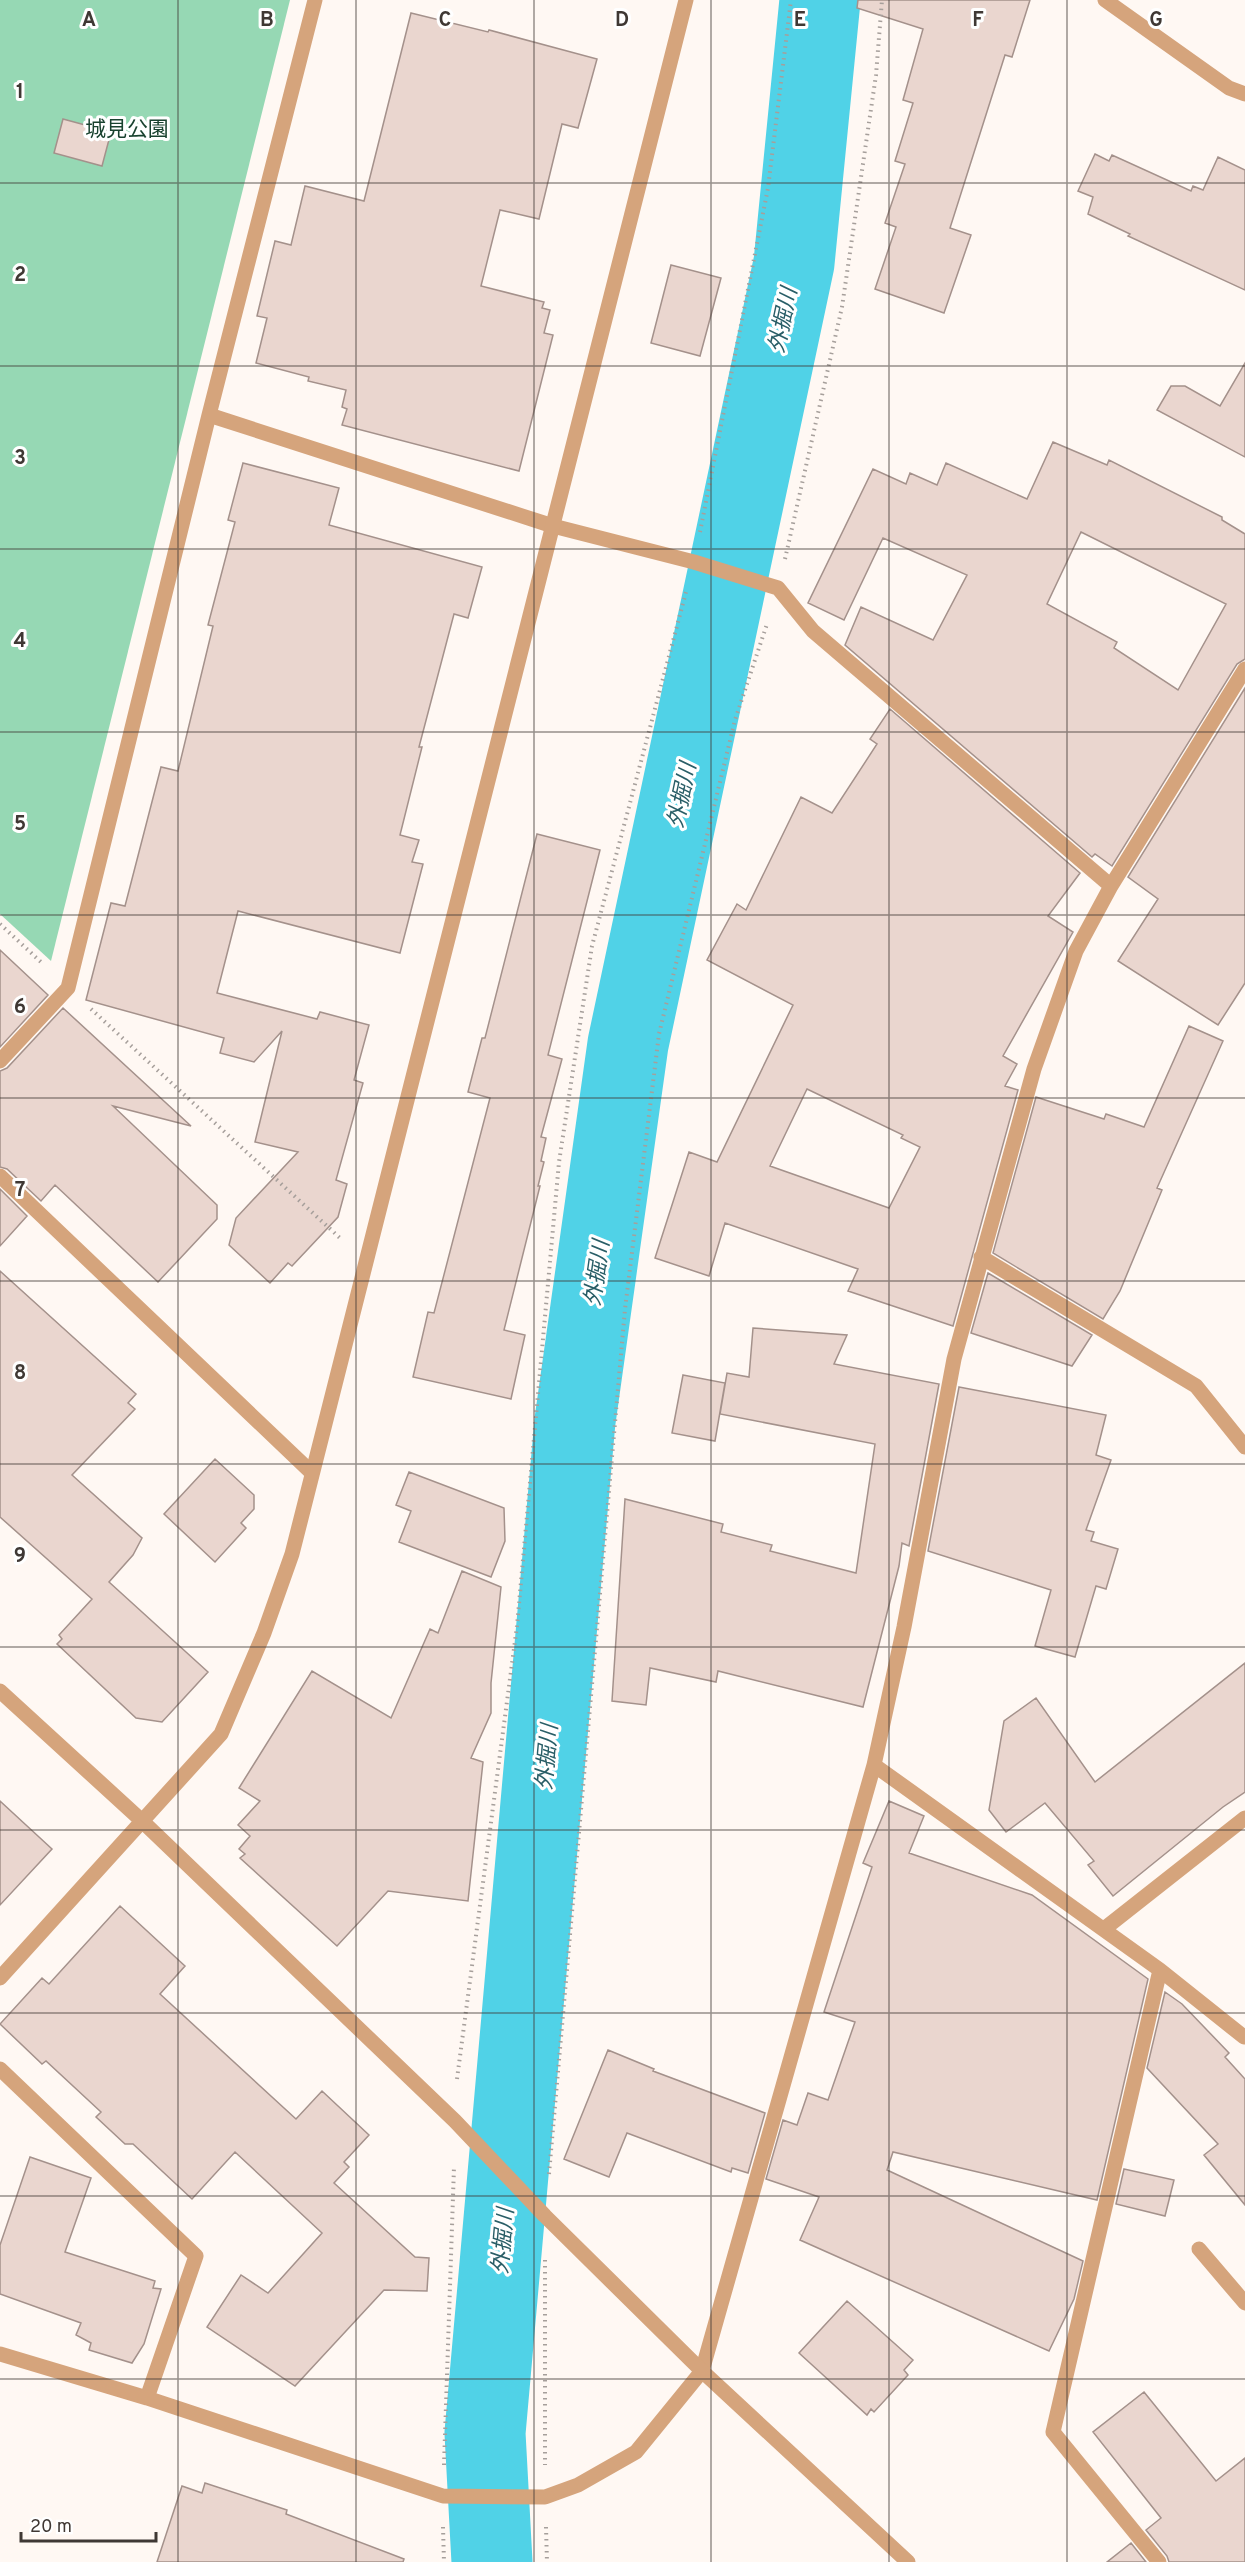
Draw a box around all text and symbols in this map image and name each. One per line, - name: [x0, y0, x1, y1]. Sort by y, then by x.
- text: A: [82, 8, 96, 34]
- text: B: [260, 8, 274, 34]
- text: C: [439, 8, 451, 34]
- text: D: [615, 8, 629, 34]
- text: E: [794, 8, 806, 34]
- text: F: [972, 8, 984, 34]
- text: G: [1149, 8, 1163, 34]
- text: 1: [16, 80, 24, 106]
- park label: 城見公園: [85, 117, 169, 144]
- text: 2: [14, 263, 26, 289]
- water label: 外掘川: [764, 283, 805, 356]
- text: 3: [14, 446, 26, 472]
- text: 4: [14, 629, 26, 655]
- water label: 外掘川: [663, 758, 704, 831]
- text: 5: [14, 812, 26, 838]
- text: 6: [14, 995, 26, 1021]
- text: 7: [15, 1178, 25, 1204]
- water label: 外掘川: [581, 1237, 617, 1308]
- text: 8: [14, 1361, 26, 1387]
- text: 9: [14, 1544, 26, 1570]
- water label: 外掘川: [532, 1721, 565, 1791]
- water label: 外掘川: [488, 2205, 521, 2275]
- scale bar: [21, 2505, 156, 2543]
- text: 20 m: [30, 2516, 72, 2539]

